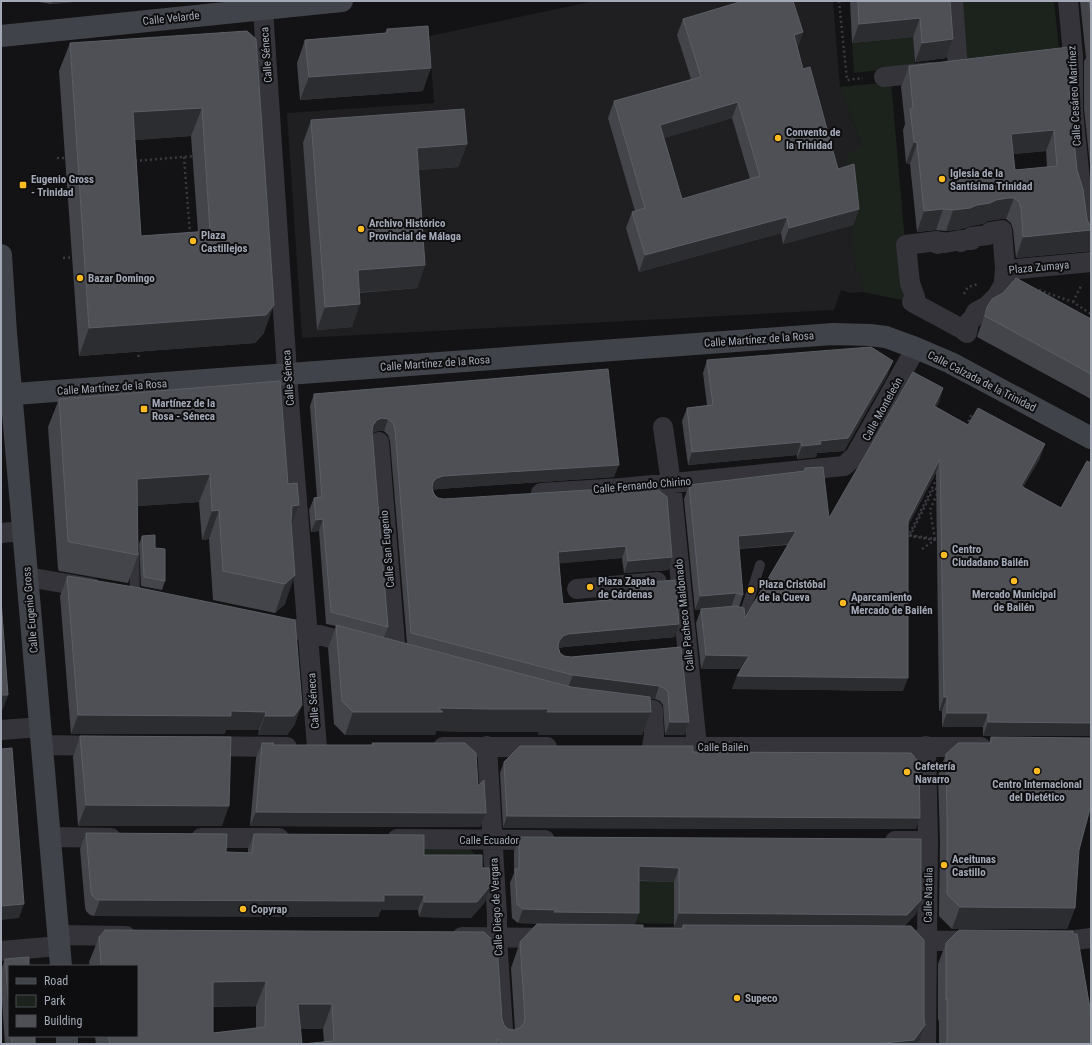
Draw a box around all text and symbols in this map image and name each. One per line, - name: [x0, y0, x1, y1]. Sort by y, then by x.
- street label: Calle Velarde: [142, 9, 200, 28]
- street label: Calle Séneca: [258, 27, 275, 83]
- street label: Calle Cesáreo Martínez: [1065, 45, 1084, 147]
- place label: Convento de la Trinidad: [786, 126, 841, 152]
- marker: Convento de la Trinidad: [773, 133, 783, 143]
- place label: Iglesia de la Santísima Trinidad: [950, 167, 1032, 193]
- place label: Eugenio Gross - Trinidad: [31, 173, 94, 199]
- marker: Iglesia de la Santísima Trinidad: [937, 174, 947, 184]
- marker: Eugenio Gross - Trinidad: [18, 180, 28, 190]
- place label: Archivo Histórico Provincial de Málaga: [369, 217, 461, 243]
- marker: Archivo Histórico Provincial de Málaga: [356, 224, 366, 234]
- place label: Plaza Castillejos: [201, 229, 248, 255]
- marker: Plaza Castillejos: [188, 236, 198, 246]
- street label: Plaza Zumaya: [1008, 258, 1070, 277]
- place label: Bazar Domingo: [88, 272, 155, 285]
- marker: Bazar Domingo: [75, 273, 85, 283]
- street label: Calle Martínez de la Rosa: [704, 329, 814, 350]
- street label: Calle Calzada de la Trinidad: [925, 348, 1038, 414]
- street label: Calle Séneca: [280, 350, 297, 406]
- street label: Calle Martínez de la Rosa: [380, 353, 490, 374]
- street label: Calle Monteleón: [860, 375, 905, 443]
- street label: Calle Martínez de la Rosa: [57, 377, 167, 398]
- place label: Martínez de la Rosa - Séneca: [152, 397, 215, 423]
- marker: Martínez de la Rosa - Séneca: [139, 404, 149, 414]
- street label: Calle Fernando Chirino: [593, 475, 692, 496]
- street label: Calle San Eugenio: [378, 509, 397, 588]
- place label: Centro Ciudadano Bailén: [952, 543, 1029, 569]
- marker: Centro Ciudadano Bailén: [939, 550, 949, 560]
- street label: Calle Pacheco Maldonado: [672, 558, 697, 672]
- street label: Calle Eugenio Gross: [20, 566, 41, 654]
- place label: Plaza Zapata de Cárdenas: [598, 575, 655, 601]
- marker: Mercado Municipal de Bailén: [1009, 576, 1019, 586]
- place label: Plaza Cristóbal de la Cueva: [759, 578, 826, 604]
- marker: Plaza Zapata de Cárdenas: [585, 582, 595, 592]
- marker: Plaza Cristóbal de la Cueva: [746, 585, 756, 595]
- place label: Mercado Municipal de Bailén: [972, 588, 1056, 614]
- place label: Aparcamiento Mercado de Bailén: [851, 591, 933, 617]
- marker: Aparcamiento Mercado de Bailén: [838, 598, 848, 608]
- street label: Calle Séneca: [305, 673, 322, 729]
- street label: Calle Bailén: [697, 741, 749, 754]
- place label: Cafetería Navarro: [915, 760, 956, 786]
- marker: Centro Internacional del Dietético: [1032, 766, 1042, 776]
- marker: Cafetería Navarro: [902, 767, 912, 777]
- place label: Centro Internacional del Dietético: [992, 778, 1082, 804]
- street label: Calle Ecuador: [459, 834, 519, 847]
- place label: Aceitunas Castillo: [952, 853, 996, 879]
- street label: Calle Diego de Vergara: [487, 858, 506, 956]
- marker: Aceitunas Castillo: [939, 860, 949, 870]
- street label: Calle Natalia: [922, 867, 935, 923]
- place label: Copyrap: [251, 903, 288, 916]
- marker: Copyrap: [238, 904, 248, 914]
- legend: [8, 965, 138, 1037]
- text: Road: [44, 974, 68, 988]
- place label: Supeco: [745, 992, 778, 1005]
- marker: Supeco: [732, 993, 742, 1003]
- text: Park: [44, 994, 66, 1008]
- text: Building: [44, 1014, 82, 1028]

